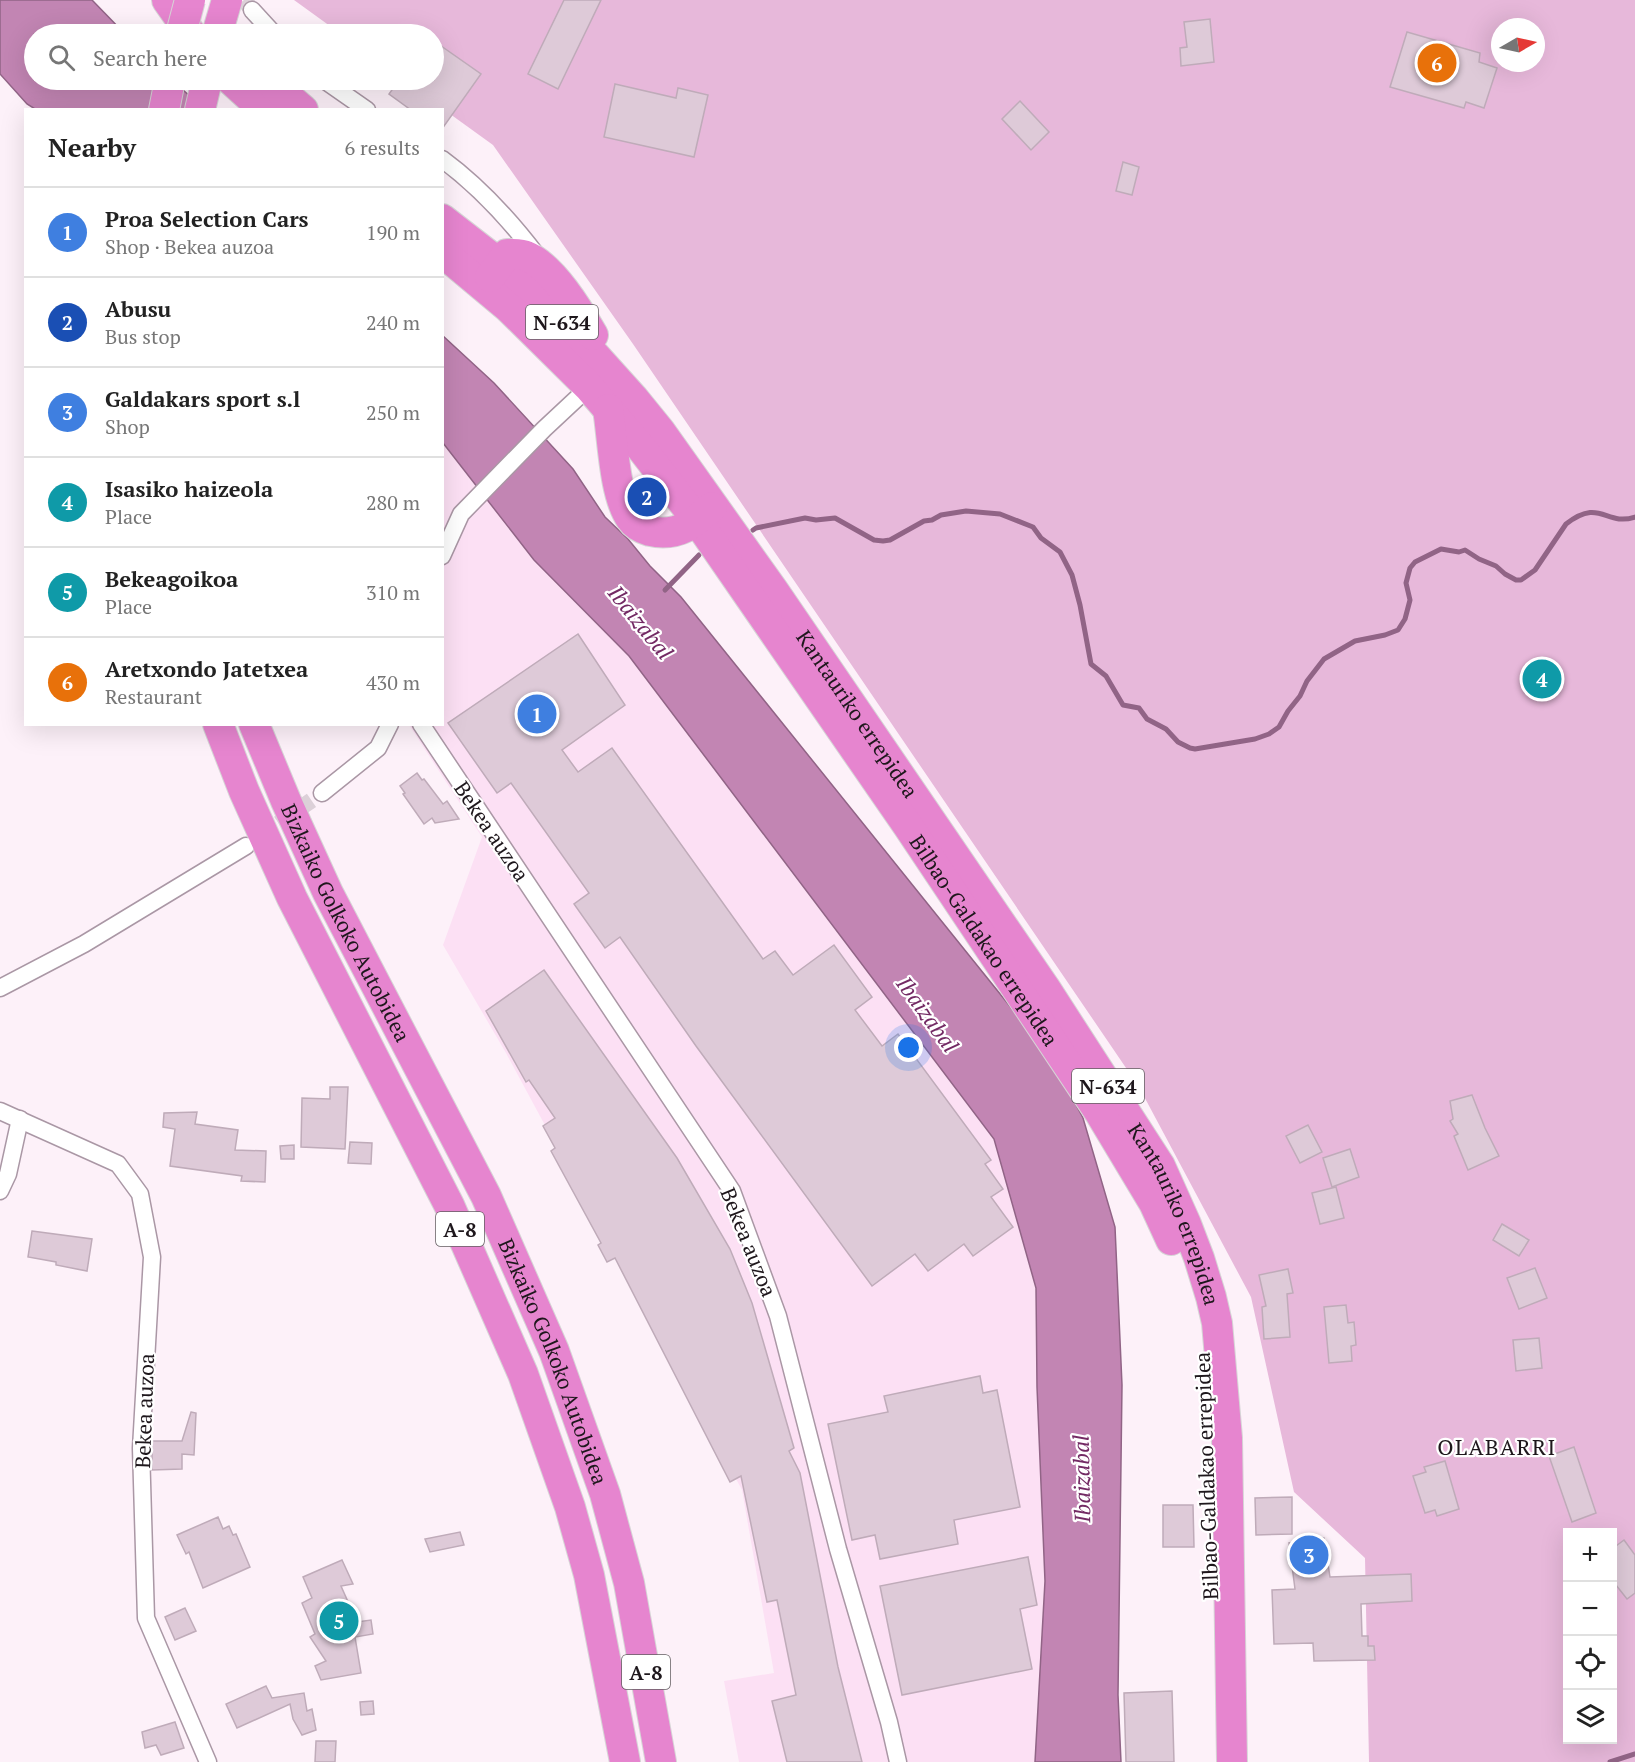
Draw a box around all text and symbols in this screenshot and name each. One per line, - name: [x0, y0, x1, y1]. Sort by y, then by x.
- north arrow: [1491, 18, 1545, 72]
- search box: [24, 24, 444, 90]
- pin: 6: [1418, 40, 1456, 86]
- icon: search: [45, 41, 78, 74]
- text: Search here: [93, 43, 207, 72]
- text: Nearby: [48, 130, 136, 164]
- text: 6 results: [345, 134, 420, 161]
- text: Proa Selection Cars: [105, 204, 309, 233]
- text: 1: [62, 219, 73, 246]
- text: 190 m: [366, 219, 420, 246]
- text: Shop · Bekea auzoa: [105, 233, 274, 260]
- text: Abusu: [105, 294, 171, 323]
- road number: N-634: [526, 305, 598, 339]
- text: 2: [62, 309, 73, 336]
- text: 240 m: [366, 309, 420, 336]
- text: Bus stop: [105, 323, 181, 350]
- text: Galdakars sport s.l: [105, 384, 300, 413]
- text: 3: [62, 399, 73, 426]
- text: 250 m: [366, 399, 420, 426]
- text: Shop: [105, 413, 150, 440]
- text: Isasiko haizeola: [105, 474, 273, 503]
- pin: 2: [628, 474, 666, 520]
- text: 4: [62, 489, 73, 516]
- text: 280 m: [366, 489, 420, 516]
- text: Place: [105, 503, 152, 530]
- text: Bekeagoikoa: [105, 564, 238, 593]
- water label: Ibaizabal: [601, 578, 680, 665]
- text: 5: [62, 579, 73, 606]
- text: 310 m: [366, 579, 420, 606]
- text: Place: [105, 593, 152, 620]
- street label: Kantauriko errepidea: [790, 624, 925, 803]
- text: Aretxondo Jatetxea: [105, 654, 308, 683]
- pin: 4: [1522, 656, 1562, 702]
- text: 6: [62, 669, 73, 696]
- text: 430 m: [366, 669, 420, 696]
- text: Restaurant: [105, 683, 202, 710]
- pin: 1: [518, 692, 556, 736]
- street label: Bekea auzoa: [448, 775, 536, 887]
- street label: Bizkaiko Golkoko Autobidea: [275, 799, 417, 1047]
- street label: Bilbao-Galdakao errepidea: [904, 829, 1065, 1051]
- water label: Ibaizabal: [890, 969, 966, 1058]
- your location: [894, 1033, 923, 1062]
- road number: N-634: [1072, 1069, 1144, 1103]
- street label: Kantauriko errepidea: [1122, 1118, 1226, 1308]
- street label: Bekea auzoa: [714, 1183, 784, 1301]
- road number: A-8: [436, 1212, 484, 1246]
- street label: Bizkaiko Golkoko Autobidea: [492, 1234, 615, 1489]
- street label: Bilbao-Galdakao errepidea: [1188, 1351, 1224, 1601]
- street label: Bekea auzoa: [128, 1353, 160, 1469]
- district label: OLABARRI: [1437, 1432, 1557, 1461]
- water label: Ibaizabal: [1066, 1435, 1096, 1524]
- map controls: [1563, 1528, 1617, 1744]
- button: +: [1563, 1528, 1617, 1582]
- pin: 3: [1290, 1532, 1328, 1578]
- button: −: [1563, 1582, 1617, 1636]
- pin: 5: [320, 1598, 358, 1644]
- button: locate: [1563, 1636, 1617, 1690]
- road number: A-8: [622, 1655, 670, 1689]
- button: layers: [1563, 1690, 1617, 1744]

